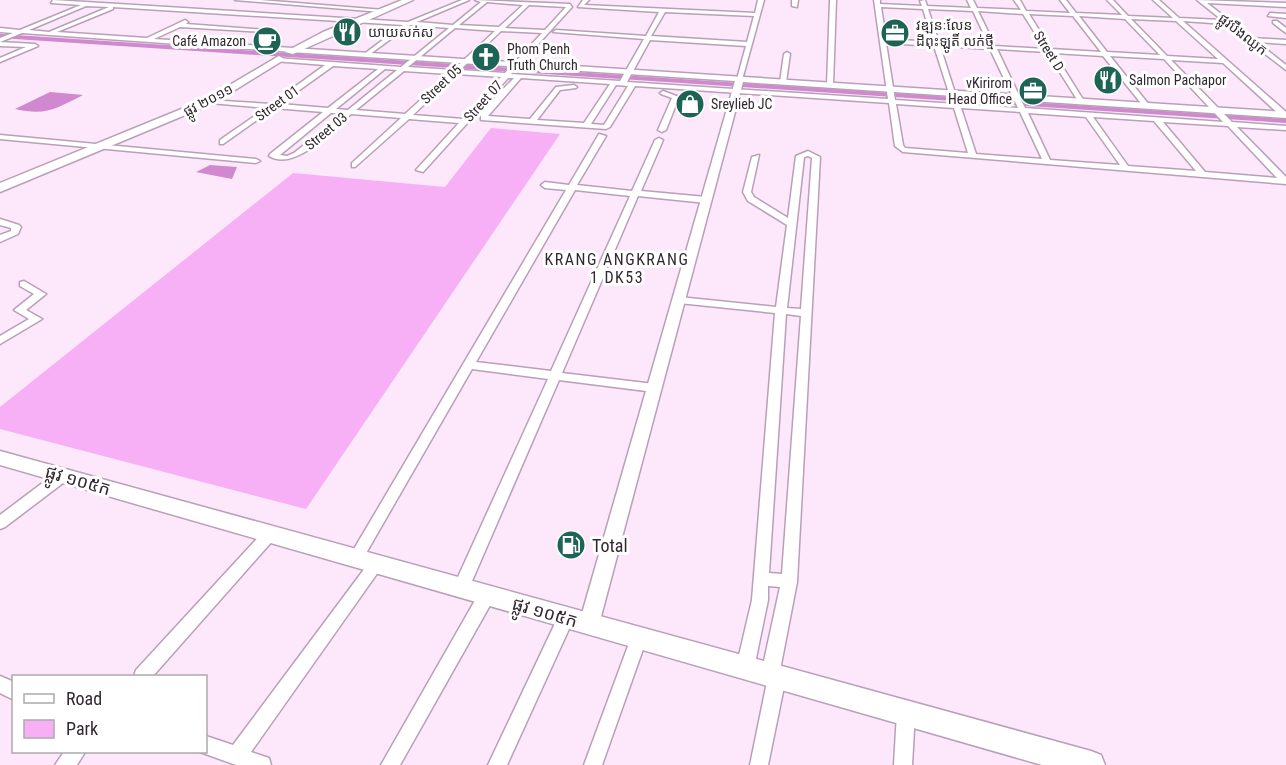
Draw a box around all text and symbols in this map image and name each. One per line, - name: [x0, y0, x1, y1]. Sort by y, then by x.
- street label: ផ្លូវបឹងឈូក: [1213, 10, 1271, 61]
- restaurant icon: យាយសក់ស: [331, 16, 363, 48]
- office icon: វឌ្ឍនៈលែន ដីពុះឡូតិ៍ លក់ថ្មី: [879, 17, 911, 49]
- place label: វឌ្ឍនៈលែន ដីពុះឡូតិ៍ លក់ថ្មី: [916, 17, 994, 53]
- place label: យាយសក់ស: [368, 24, 434, 40]
- cafe icon: Café Amazon: [251, 25, 283, 57]
- street label: Street D: [1031, 28, 1067, 74]
- place label: Café Amazon: [172, 33, 246, 49]
- church icon: Phom Penh Truth Church: [470, 41, 502, 73]
- place label: Phom Penh Truth Church: [507, 41, 578, 73]
- street label: Street 05: [417, 61, 465, 107]
- restaurant icon: Salmon Pachapor: [1092, 64, 1124, 96]
- place label: Salmon Pachapor: [1129, 72, 1226, 88]
- place label: vKirirom Head Office: [948, 75, 1012, 107]
- office icon: vKirirom Head Office: [1017, 75, 1049, 107]
- street label: Street 07: [460, 77, 506, 125]
- street label: ផ្លូវ ២០១១: [180, 80, 237, 123]
- street label: Street 01: [252, 82, 302, 124]
- shop icon: Sreylieb JC: [674, 88, 706, 120]
- place label: Sreylieb JC: [711, 96, 773, 112]
- street label: Street 03: [302, 109, 350, 153]
- district label: KRANG ANGKRANG 1 DK53: [545, 250, 689, 287]
- street label: ផ្លូវ ១០៥ក: [41, 461, 113, 505]
- fuel station icon: Total: [555, 529, 587, 561]
- place label: Total: [592, 535, 628, 556]
- street label: ផ្លូវ ១០៥ក: [508, 593, 580, 637]
- legend: [12, 675, 207, 753]
- text: Road: [66, 688, 102, 709]
- text: Park: [66, 718, 98, 739]

